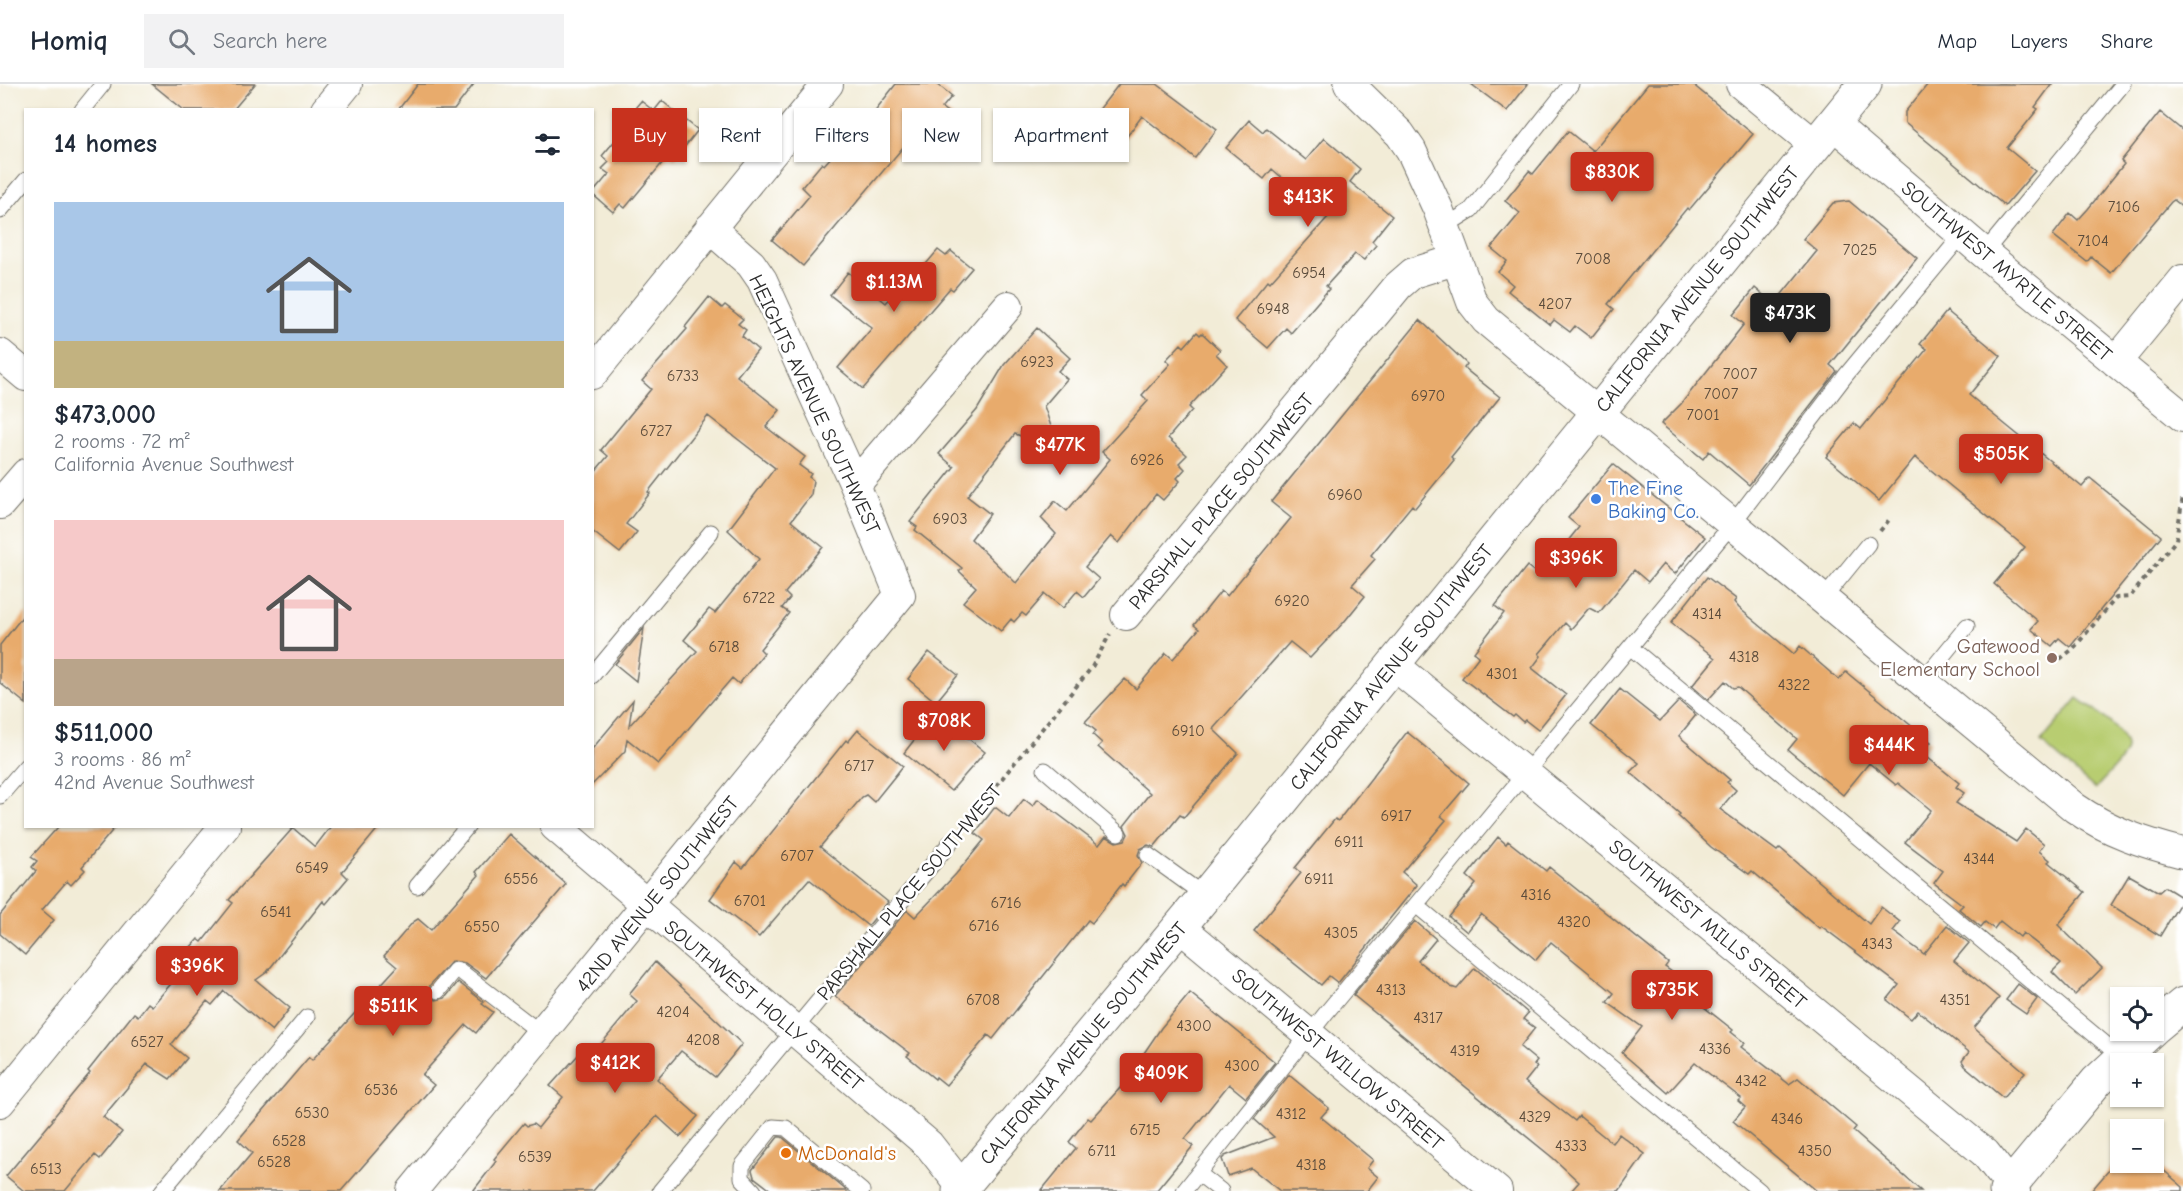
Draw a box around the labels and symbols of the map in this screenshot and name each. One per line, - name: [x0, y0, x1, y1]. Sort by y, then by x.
- pin: $830K: [1570, 152, 1654, 203]
- street label: CALIFORNIA AVENUE SOUTHWEST: [1591, 161, 1804, 417]
- street label: SOUTHWEST MYRTLE STREET: [1897, 176, 2117, 367]
- pin: $413K: [1266, 177, 1350, 228]
- house number: 7106: [2108, 198, 2140, 216]
- house number: 7104: [2077, 232, 2109, 250]
- house number: 7025: [1843, 241, 1877, 259]
- house number: 7008: [1575, 250, 1611, 268]
- pin: $1.13M: [845, 262, 943, 313]
- house number: 6954: [1292, 264, 1326, 282]
- street label: HEIGHTS AVENUE SOUTHWEST: [744, 271, 885, 538]
- pin: $473K: [1748, 293, 1832, 344]
- house number: 4207: [1538, 295, 1572, 313]
- house number: 6948: [1256, 300, 1290, 318]
- house number: 6923: [1020, 353, 1054, 371]
- house number: 7007: [1723, 365, 1758, 383]
- house number: 6733: [667, 367, 699, 385]
- house number: 7007: [1704, 385, 1739, 403]
- house number: 6970: [1411, 387, 1445, 405]
- street label: PARSHALL PLACE SOUTHWEST: [1124, 388, 1319, 614]
- house number: 7001: [1686, 406, 1720, 424]
- house number: 6727: [640, 422, 672, 440]
- pin: $477K: [1018, 425, 1102, 476]
- pin: $505K: [1959, 434, 2043, 485]
- house number: 6926: [1130, 451, 1164, 469]
- place label: The Fine Baking Co.: [1608, 477, 1699, 523]
- house number: 6960: [1327, 486, 1363, 504]
- marker: The Fine Baking Co.: [1589, 492, 1603, 506]
- house number: 6903: [932, 510, 968, 528]
- pin: $396K: [1534, 538, 1618, 589]
- street label: CALIFORNIA AVENUE SOUTHWEST: [1285, 539, 1498, 795]
- house number: 6722: [743, 589, 775, 607]
- house number: 6920: [1274, 592, 1310, 610]
- house number: 4314: [1692, 605, 1722, 623]
- place label: Gatewood Elementary School: [1880, 635, 2040, 681]
- house number: 6718: [709, 638, 739, 656]
- house number: 4318: [1729, 648, 1759, 666]
- marker: Gatewood Elementary School: [2045, 651, 2059, 665]
- house number: 4301: [1486, 665, 1518, 683]
- house number: 4322: [1778, 676, 1810, 694]
- pin: $708K: [902, 701, 986, 752]
- house number: 6910: [1171, 722, 1205, 740]
- pin: $444K: [1847, 725, 1931, 776]
- house number: 6717: [844, 757, 874, 775]
- street label: PARSHALL PLACE SOUTHWEST: [812, 779, 1007, 1005]
- street label: 42ND AVENUE SOUTHWEST: [571, 791, 744, 997]
- house number: 6917: [1380, 807, 1412, 825]
- house number: 6911: [1334, 833, 1364, 851]
- street label: SOUTHWEST MILLS STREET: [1604, 835, 1811, 1014]
- house number: 6707: [780, 847, 814, 865]
- house number: 4344: [1963, 850, 1995, 868]
- house number: 6549: [295, 859, 329, 877]
- house number: 6556: [504, 870, 538, 888]
- house number: 6911: [1304, 870, 1334, 888]
- house number: 4316: [1521, 886, 1551, 904]
- house number: 6701: [734, 892, 766, 910]
- house number: 6716: [990, 894, 1022, 912]
- house number: 6541: [260, 903, 292, 921]
- house number: 4320: [1557, 913, 1591, 931]
- street label: SOUTHWEST HOLLY STREET: [660, 915, 868, 1096]
- house number: 6716: [968, 917, 1000, 935]
- street label: CALIFORNIA AVENUE SOUTHWEST: [975, 917, 1192, 1169]
- house number: 6550: [464, 918, 500, 936]
- house number: 4305: [1324, 924, 1358, 942]
- house number: 4343: [1861, 935, 1893, 953]
- pin: $396K: [155, 946, 239, 997]
- street label: SOUTHWEST WILLOW STREET: [1227, 964, 1449, 1155]
- pin: $735K: [1630, 970, 1714, 1021]
- house number: 4313: [1376, 981, 1406, 999]
- pin: $511K: [351, 986, 435, 1037]
- house number: 6708: [966, 991, 1000, 1009]
- house number: 4351: [1940, 991, 1970, 1009]
- house number: 4204: [656, 1003, 690, 1021]
- house number: 4317: [1413, 1009, 1443, 1027]
- house number: 4300: [1176, 1017, 1212, 1035]
- house number: 4208: [686, 1031, 720, 1049]
- house number: 6527: [130, 1033, 164, 1051]
- house number: 4336: [1699, 1040, 1731, 1058]
- house number: 4319: [1450, 1042, 1480, 1060]
- pin: $412K: [573, 1043, 657, 1094]
- pin: $409K: [1119, 1053, 1203, 1104]
- house number: 4300: [1224, 1057, 1260, 1075]
- house number: 4342: [1735, 1072, 1767, 1090]
- house number: 6536: [364, 1081, 398, 1099]
- house number: 6530: [294, 1104, 330, 1122]
- house number: 4312: [1276, 1105, 1306, 1123]
- house number: 4329: [1519, 1108, 1551, 1126]
- house number: 4346: [1771, 1110, 1803, 1128]
- house number: 6715: [1129, 1121, 1161, 1139]
- house number: 6528: [272, 1132, 306, 1150]
- house number: 4333: [1555, 1137, 1587, 1155]
- place label: McDonald's: [798, 1142, 896, 1165]
- house number: 6711: [1088, 1142, 1116, 1160]
- house number: 4350: [1798, 1142, 1832, 1160]
- marker: McDonald's: [779, 1146, 793, 1160]
- house number: 6539: [518, 1148, 552, 1166]
- house number: 6528: [257, 1153, 291, 1171]
- house number: 4318: [1296, 1156, 1326, 1174]
- house number: 6513: [30, 1160, 62, 1178]

